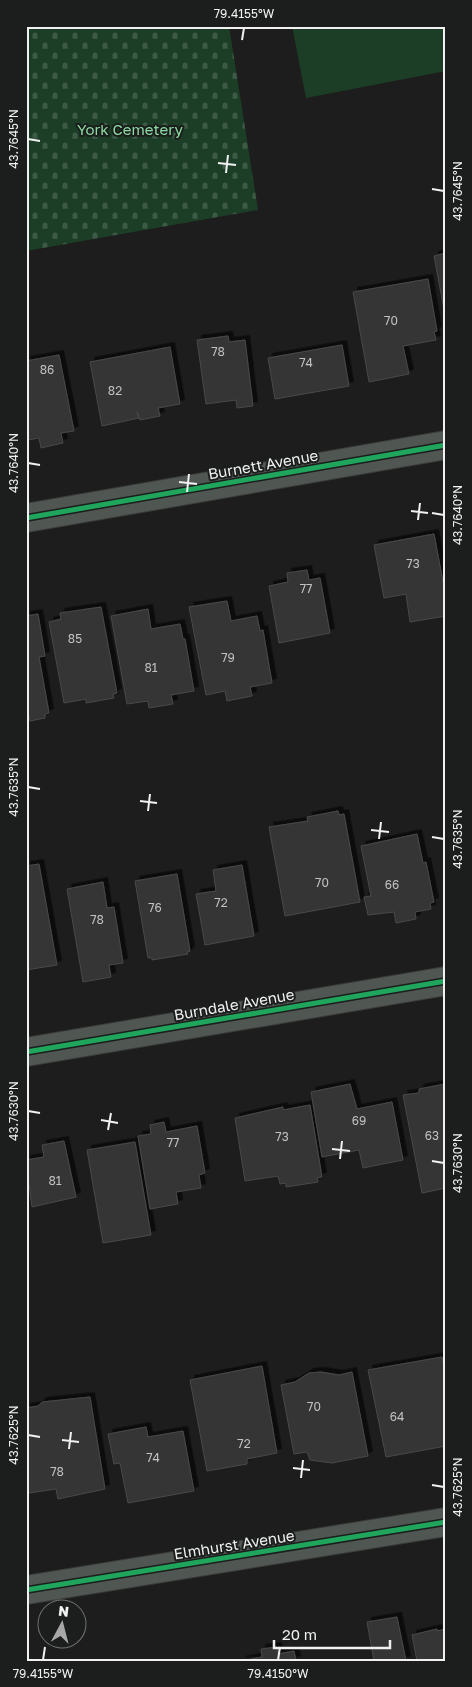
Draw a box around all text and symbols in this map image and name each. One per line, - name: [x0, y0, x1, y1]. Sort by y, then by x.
- text: 79.4155°W: [214, 6, 275, 21]
- text: 43.7645°N: [6, 109, 21, 169]
- park label: York Cemetery: [77, 120, 183, 138]
- text: 43.7645°N: [450, 161, 465, 221]
- house number: 70: [384, 313, 398, 328]
- house number: 78: [211, 344, 225, 359]
- house number: 74: [299, 355, 313, 370]
- house number: 86: [40, 362, 54, 377]
- house number: 82: [108, 383, 122, 398]
- text: 43.7640°N: [6, 433, 21, 493]
- street label: Burnett Avenue: [207, 445, 320, 483]
- text: 43.7640°N: [450, 485, 465, 545]
- house number: 73: [406, 556, 420, 571]
- house number: 77: [300, 581, 312, 596]
- house number: 85: [68, 631, 82, 646]
- house number: 79: [221, 650, 235, 665]
- house number: 81: [144, 660, 158, 675]
- text: 43.7635°N: [6, 757, 21, 817]
- text: 43.7635°N: [450, 809, 465, 869]
- house number: 70: [315, 875, 329, 890]
- house number: 66: [385, 877, 399, 892]
- house number: 72: [214, 895, 228, 910]
- house number: 76: [148, 900, 162, 915]
- house number: 78: [90, 912, 104, 927]
- street label: Burndale Avenue: [172, 984, 296, 1023]
- text: 43.7630°N: [6, 1081, 21, 1141]
- house number: 69: [352, 1113, 366, 1128]
- house number: 63: [425, 1128, 439, 1143]
- house number: 73: [275, 1129, 289, 1144]
- text: 43.7630°N: [450, 1133, 465, 1193]
- house number: 77: [167, 1135, 179, 1150]
- house number: 81: [48, 1173, 62, 1188]
- house number: 70: [307, 1399, 321, 1414]
- text: 43.7625°N: [6, 1405, 21, 1465]
- house number: 64: [390, 1409, 404, 1424]
- house number: 72: [237, 1436, 251, 1451]
- house number: 74: [146, 1450, 160, 1465]
- text: 43.7625°N: [450, 1457, 465, 1517]
- house number: 78: [50, 1464, 64, 1479]
- street label: Elmhurst Avenue: [172, 1526, 296, 1562]
- north arrow: [38, 1600, 88, 1650]
- text: N: [57, 1602, 70, 1620]
- scale bar: [274, 1617, 391, 1649]
- text: 20 m: [282, 1625, 317, 1643]
- text: 79.4155°W: [13, 1666, 74, 1681]
- text: 79.4150°W: [248, 1666, 309, 1681]

